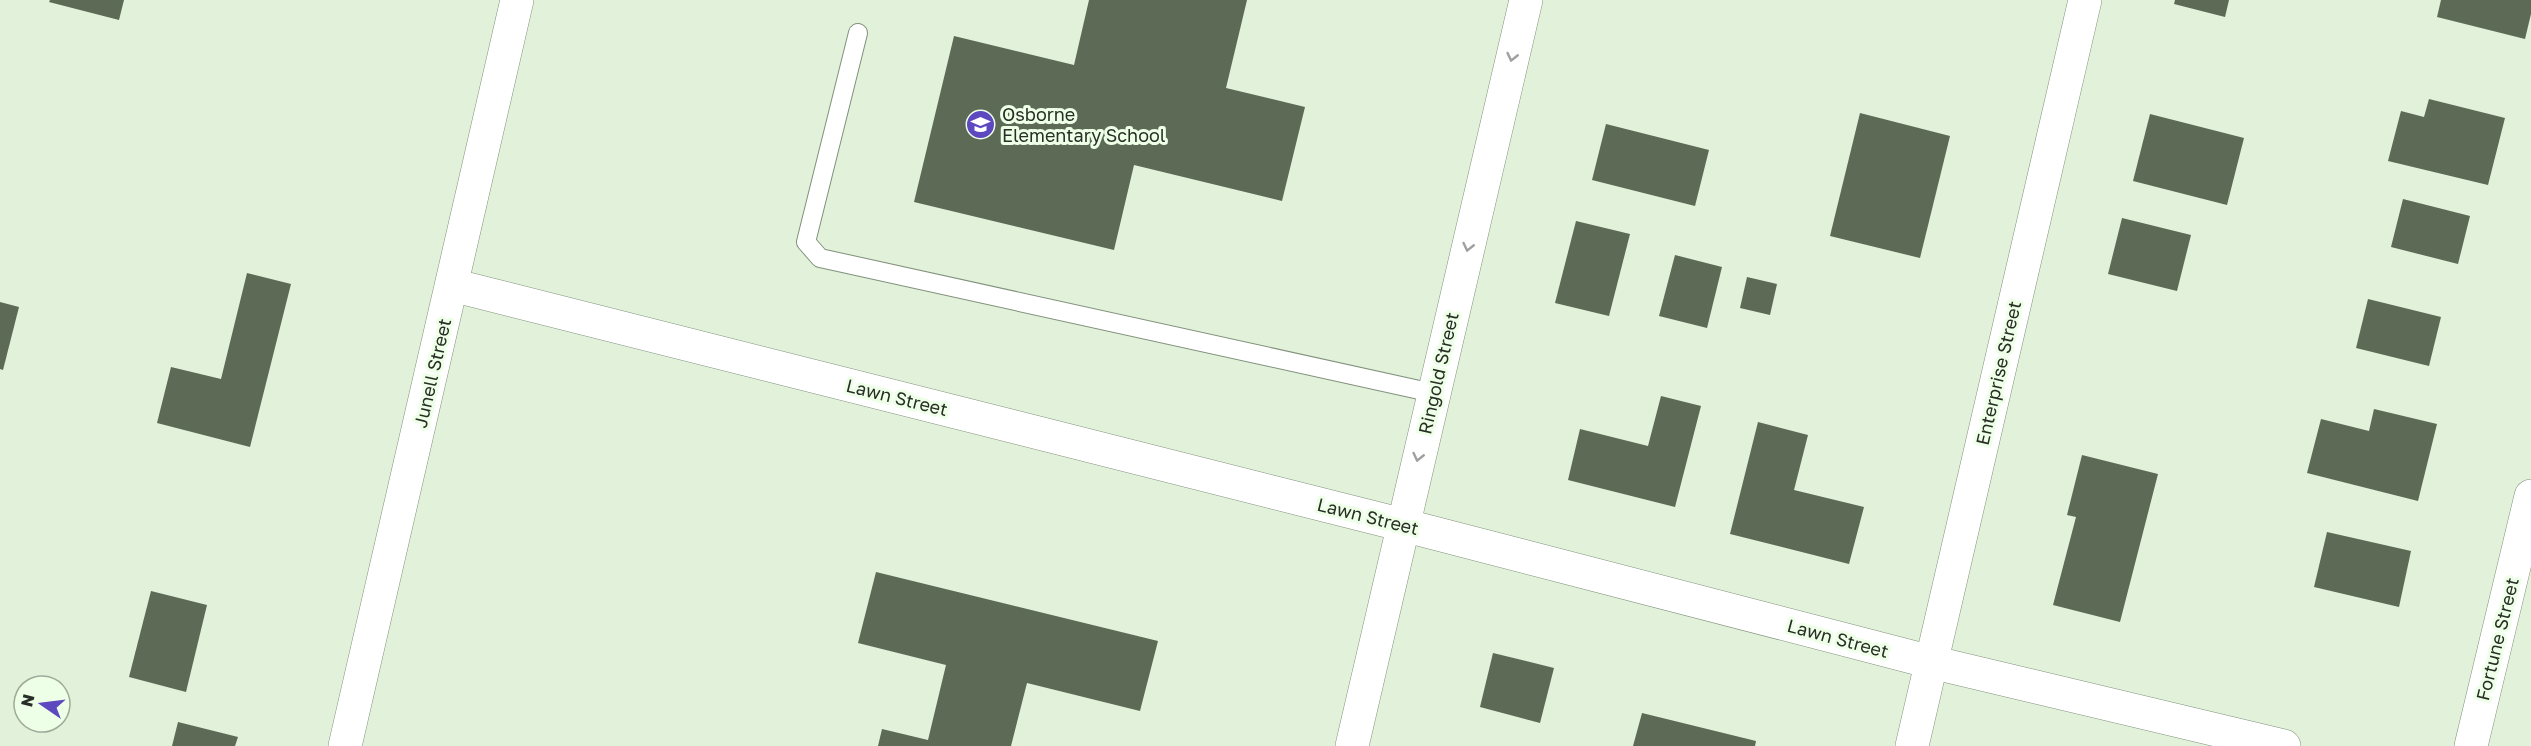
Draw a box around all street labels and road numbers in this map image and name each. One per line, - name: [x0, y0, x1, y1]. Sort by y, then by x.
- street label: Enterprise Street: [1971, 299, 2025, 447]
- street label: Ringold Street: [1413, 310, 1463, 436]
- street label: Junell Street: [409, 316, 455, 430]
- street label: Lawn Street: [844, 374, 950, 420]
- street label: Lawn Street: [1315, 493, 1421, 539]
- street label: Fortune Street: [2471, 575, 2523, 703]
- street label: Lawn Street: [1785, 614, 1891, 662]

